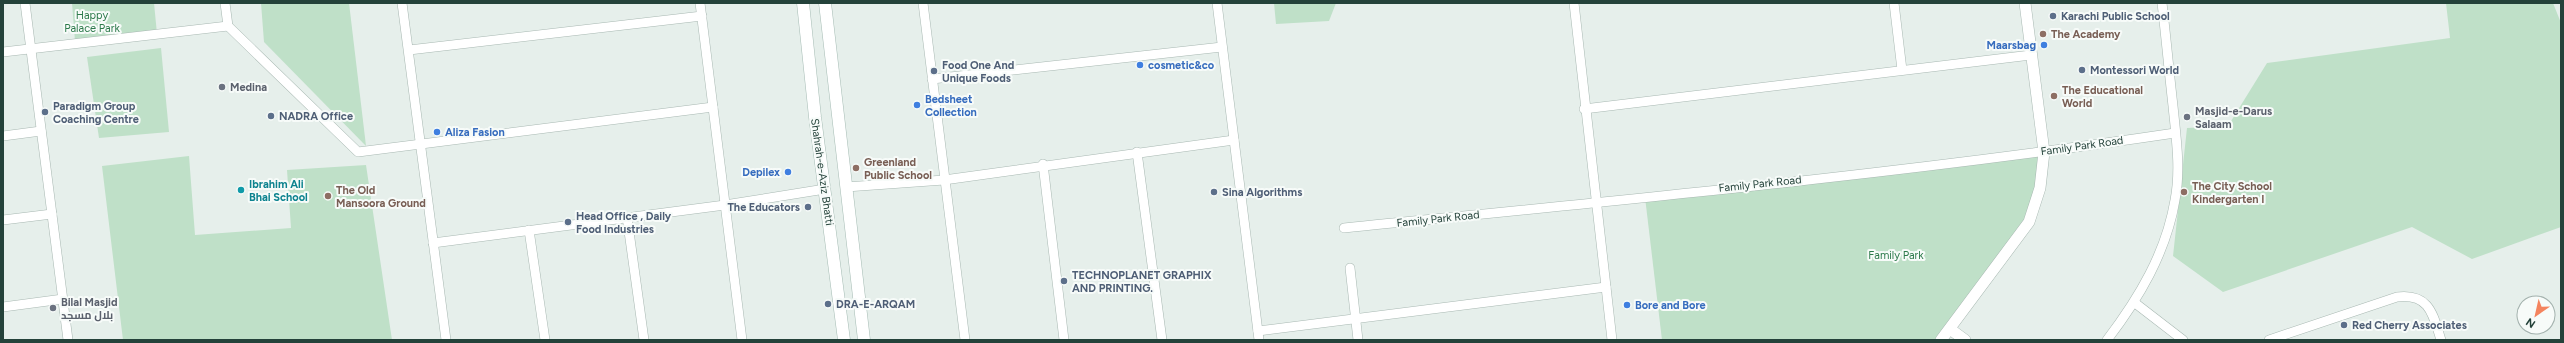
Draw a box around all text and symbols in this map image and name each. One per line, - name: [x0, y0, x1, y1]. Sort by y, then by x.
- park label: Happy Palace Park: [64, 9, 120, 35]
- place label: Karachi Public School: [2061, 10, 2170, 23]
- marker: Karachi Public School: [2048, 11, 2058, 21]
- place label: The Academy: [2051, 28, 2121, 41]
- marker: The Academy: [2038, 29, 2048, 39]
- place label: Maarsbag: [1987, 39, 2036, 52]
- marker: Maarsbag: [2039, 40, 2049, 50]
- place label: Food One And Unique Foods: [942, 59, 1014, 85]
- place label: cosmetic&co: [1148, 59, 1215, 72]
- marker: cosmetic&co: [1135, 60, 1145, 70]
- place label: Montessori World: [2090, 64, 2179, 77]
- marker: Montessori World: [2077, 65, 2087, 75]
- marker: Food One And Unique Foods: [929, 66, 939, 76]
- place label: Medina: [230, 81, 267, 94]
- marker: Medina: [217, 82, 227, 92]
- place label: The Educational World: [2062, 84, 2143, 110]
- marker: The Educational World: [2049, 91, 2059, 101]
- place label: Bedsheet Collection: [925, 93, 977, 119]
- place label: Paradigm Group Coaching Centre: [53, 100, 139, 126]
- marker: Bedsheet Collection: [912, 100, 922, 110]
- place label: Masjid-e-Darus Salaam: [2195, 105, 2272, 131]
- marker: Paradigm Group Coaching Centre: [40, 107, 50, 117]
- place label: NADRA Office: [279, 110, 353, 123]
- marker: NADRA Office: [266, 111, 276, 121]
- marker: Masjid-e-Darus Salaam: [2182, 112, 2192, 122]
- street label: Shahrah-e-Aziz Bhatti: [808, 118, 836, 226]
- place label: Aliza Fasion: [445, 126, 505, 139]
- marker: Aliza Fasion: [432, 127, 442, 137]
- street label: Family Park Road: [2040, 134, 2124, 158]
- place label: Greenland Public School: [864, 156, 932, 182]
- marker: Greenland Public School: [851, 163, 861, 173]
- place label: Depilex: [742, 166, 780, 179]
- marker: Depilex: [783, 167, 793, 177]
- street label: Family Park Road: [1718, 173, 1802, 195]
- place label: Ibrahim Ali Bhai School: [249, 178, 308, 204]
- place label: The City School Kindergarten I: [2192, 180, 2272, 206]
- place label: The Old Mansoora Ground: [336, 184, 426, 210]
- marker: Ibrahim Ali Bhai School: [236, 185, 246, 195]
- place label: Sina Algorithms: [1222, 186, 1302, 199]
- marker: Sina Algorithms: [1209, 187, 1219, 197]
- marker: The City School Kindergarten I: [2179, 187, 2189, 197]
- marker: The Old Mansoora Ground: [323, 191, 333, 201]
- place label: The Educators: [727, 201, 800, 214]
- marker: The Educators: [803, 202, 813, 212]
- street label: Family Park Road: [1396, 208, 1480, 230]
- place label: Head Office , Daily Food Industries: [576, 210, 672, 236]
- marker: Head Office , Daily Food Industries: [563, 217, 573, 227]
- park label: Family Park: [1868, 249, 1924, 262]
- place label: TECHNOPLANET GRAPHIX AND PRINTING.: [1072, 269, 1212, 295]
- marker: TECHNOPLANET GRAPHIX AND PRINTING.: [1059, 276, 1069, 286]
- north arrow: [2516, 295, 2556, 335]
- place label: Bilal Masjid بلال مسجد: [61, 296, 118, 322]
- place label: DRA-E-ARQAM: [836, 298, 915, 311]
- marker: DRA-E-ARQAM: [823, 299, 833, 309]
- place label: Bore and Bore: [1635, 299, 1706, 312]
- marker: Bore and Bore: [1622, 300, 1632, 310]
- marker: Bilal Masjid بلال مسجد: [48, 303, 58, 313]
- text: N: [2524, 315, 2538, 331]
- place label: Red Cherry Associates: [2352, 319, 2467, 332]
- marker: Red Cherry Associates: [2339, 320, 2349, 330]

